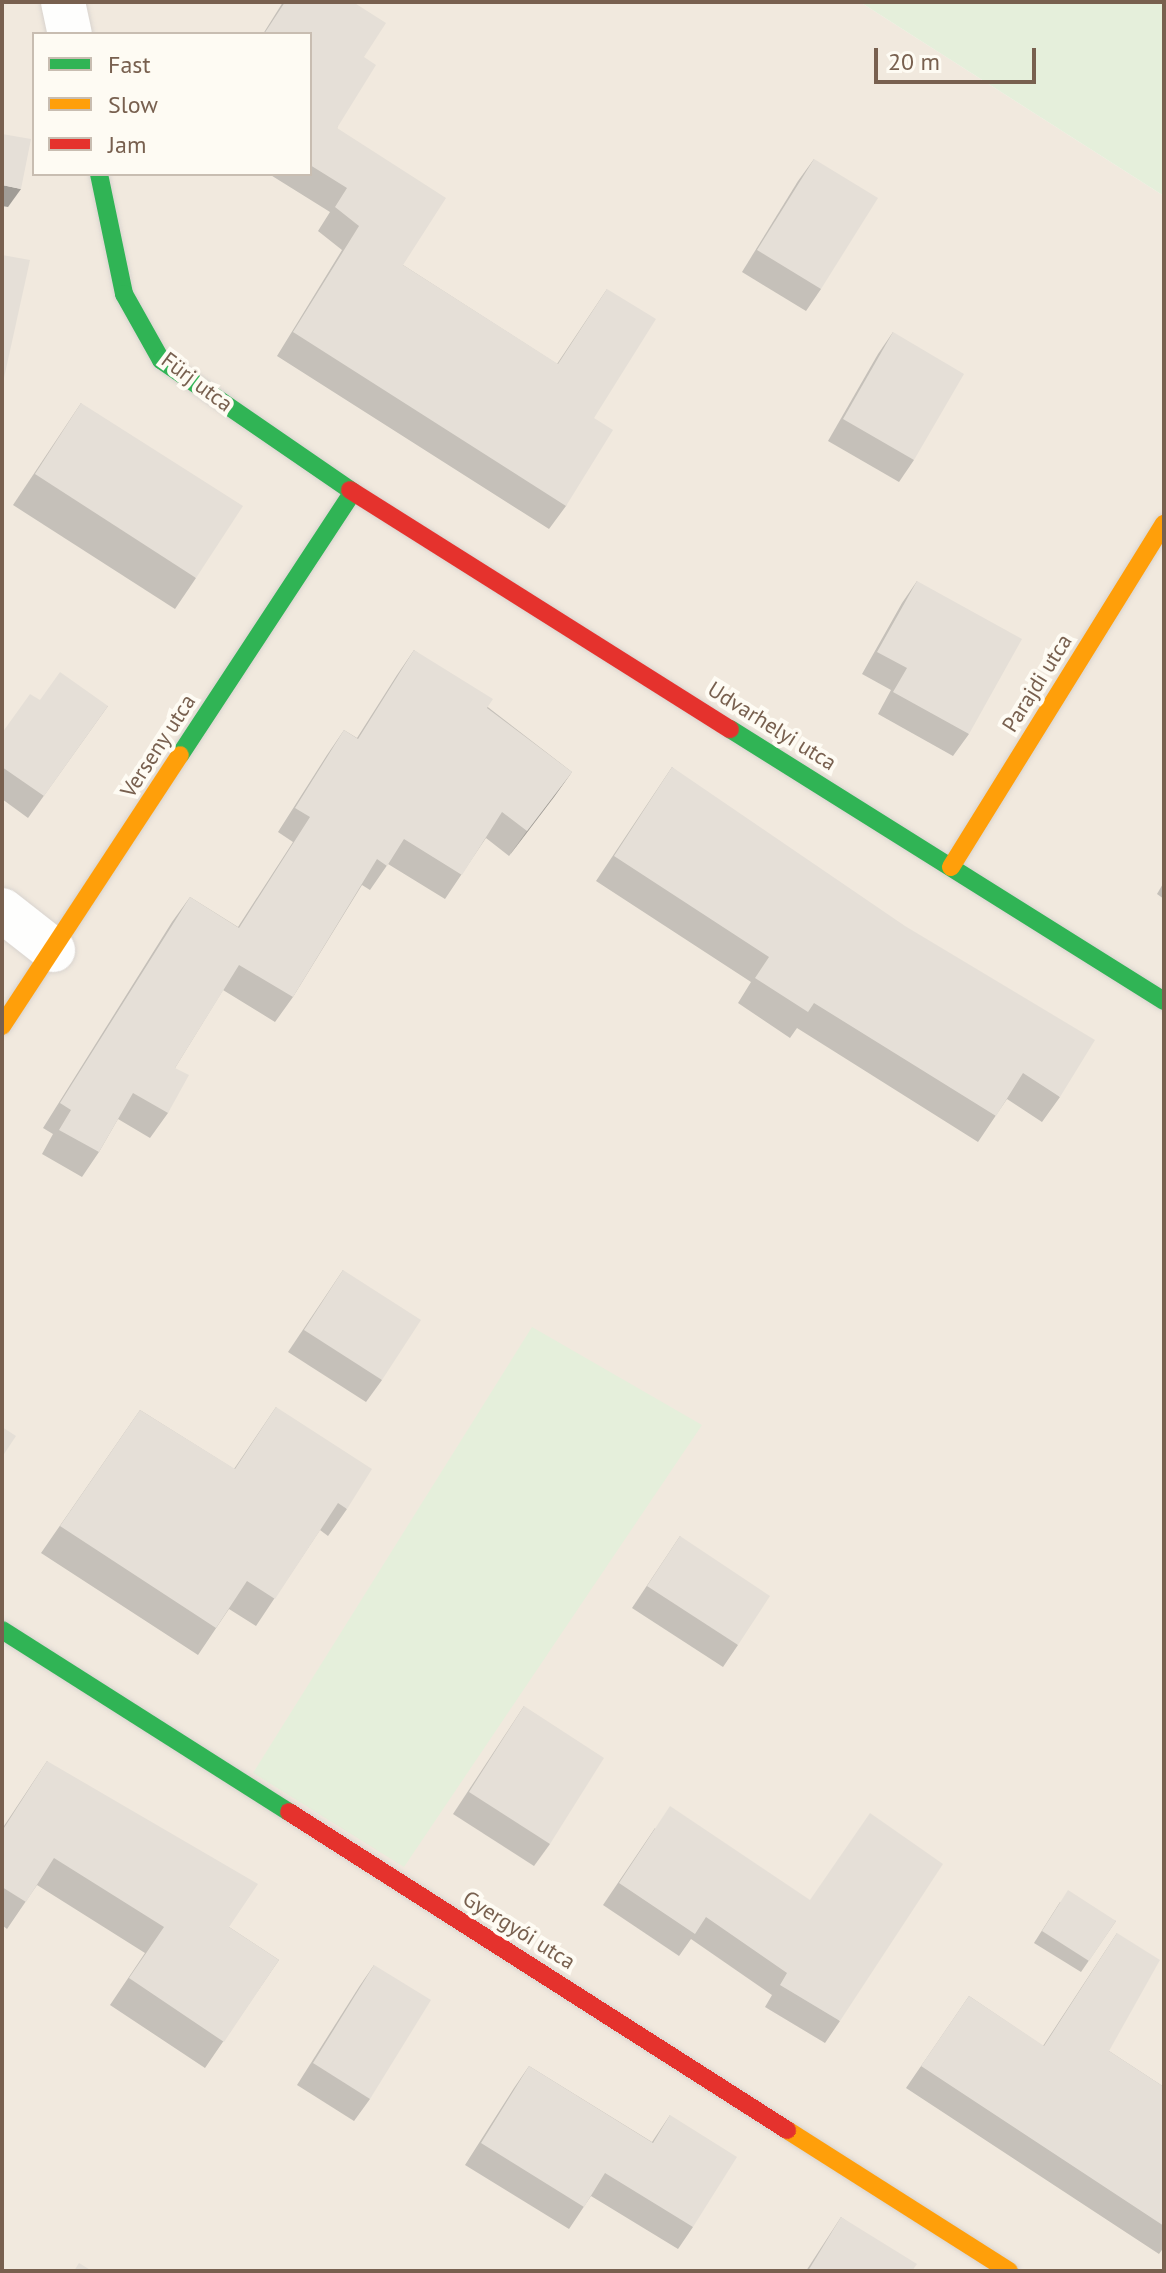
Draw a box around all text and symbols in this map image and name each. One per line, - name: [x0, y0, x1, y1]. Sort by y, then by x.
- legend: [32, 32, 312, 176]
- scale bar: [878, 32, 1040, 82]
- text: 20 m: [888, 46, 940, 77]
- text: Fast: [108, 49, 151, 80]
- text: Slow: [108, 89, 158, 120]
- text: Jam: [108, 129, 146, 160]
- street label: Fürj utca: [156, 347, 238, 417]
- street label: Parajdi utca: [997, 629, 1077, 737]
- street label: Udvarhelyi utca: [703, 676, 841, 776]
- street label: Verseny utca: [115, 689, 201, 803]
- street label: Gyergyói utca: [458, 1885, 580, 1975]

